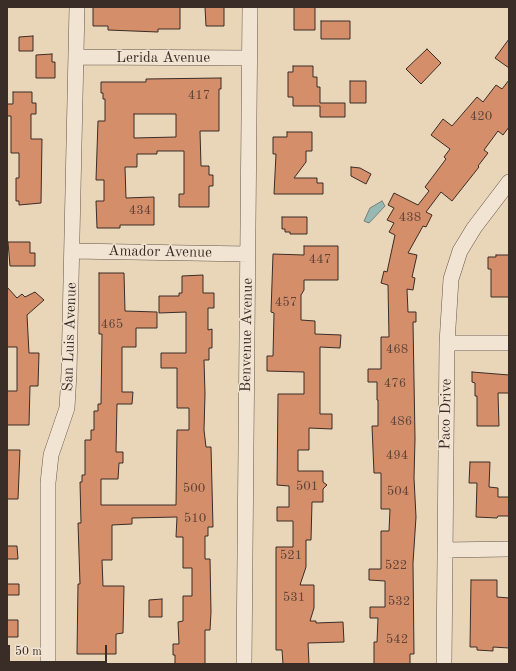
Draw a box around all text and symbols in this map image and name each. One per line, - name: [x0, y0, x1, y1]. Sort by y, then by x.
- street label: Lerida Avenue: [116, 49, 210, 67]
- house number: 417: [188, 88, 210, 104]
- house number: 420: [470, 109, 492, 125]
- house number: 434: [129, 203, 151, 219]
- house number: 438: [399, 210, 421, 226]
- street label: Amador Avenue: [108, 242, 212, 262]
- house number: 447: [309, 252, 331, 268]
- street label: Benvenue Avenue: [237, 278, 257, 392]
- street label: San Luis Avenue: [59, 282, 81, 392]
- house number: 457: [275, 295, 297, 311]
- house number: 465: [101, 317, 123, 333]
- house number: 468: [386, 342, 408, 358]
- house number: 476: [384, 376, 406, 392]
- street label: Paco Drive: [436, 378, 456, 450]
- house number: 486: [390, 414, 412, 430]
- house number: 494: [386, 448, 408, 464]
- house number: 501: [296, 479, 318, 495]
- house number: 500: [183, 481, 205, 497]
- house number: 504: [387, 484, 409, 500]
- house number: 510: [184, 511, 206, 527]
- house number: 521: [280, 548, 302, 564]
- house number: 522: [385, 558, 407, 574]
- house number: 531: [283, 590, 305, 606]
- house number: 532: [388, 594, 410, 610]
- house number: 542: [386, 632, 408, 648]
- scale bar: [10, 637, 109, 663]
- text: 50 m: [15, 646, 42, 658]

